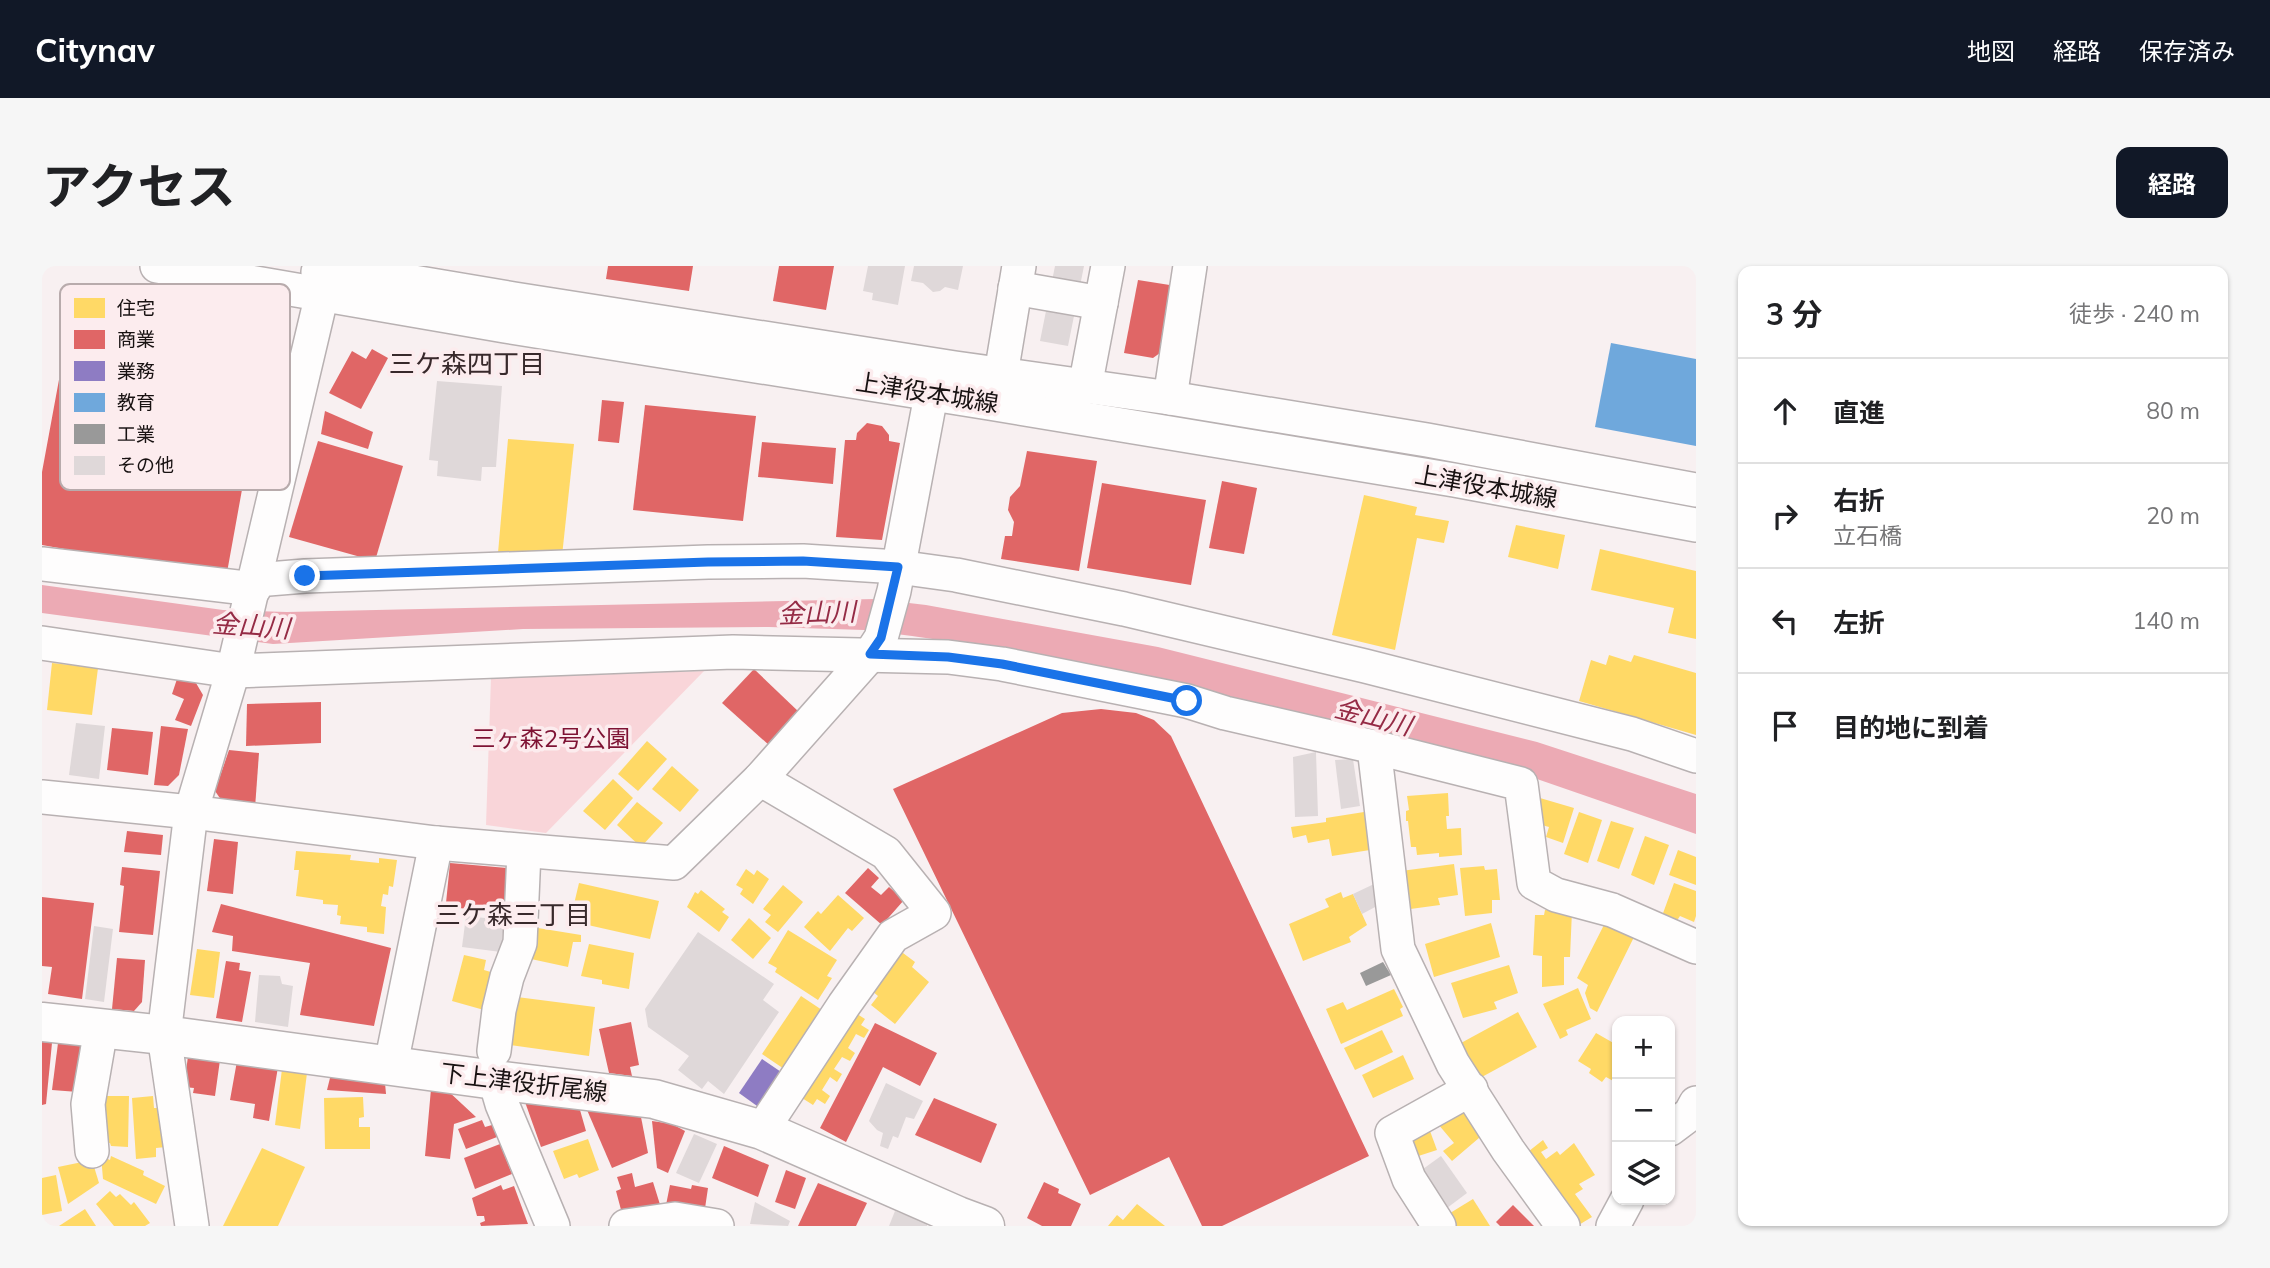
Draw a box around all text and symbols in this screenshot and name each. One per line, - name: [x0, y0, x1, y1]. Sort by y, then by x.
- text: Citynav: [35, 29, 155, 70]
- text: 地図: [1967, 36, 2015, 66]
- text: 経路: [2053, 36, 2101, 66]
- text: 保存済み: [2139, 36, 2235, 66]
- button: 経路: [2116, 147, 2228, 218]
- text: アクセス: [42, 155, 236, 216]
- legend: [60, 284, 290, 490]
- text: 3 分: [1766, 295, 1822, 333]
- text: 住宅: [117, 296, 155, 320]
- text: 徒歩 · 240 m: [2069, 299, 2200, 328]
- text: 商業: [117, 327, 155, 351]
- district label: 三ケ森四丁目: [389, 347, 545, 380]
- text: 業務: [117, 359, 155, 383]
- street label: 上津役本城線: [854, 366, 1001, 418]
- text: 教育: [117, 390, 155, 414]
- icon: ahead: [1766, 392, 1804, 430]
- text: 直進: [1833, 396, 1885, 429]
- text: 80 m: [2146, 396, 2200, 425]
- text: 工業: [117, 422, 155, 446]
- text: その他: [117, 453, 174, 477]
- street label: 上津役本城線: [1413, 459, 1560, 513]
- text: 右折: [1833, 484, 1885, 517]
- icon: right: [1766, 497, 1804, 535]
- text: 20 m: [2146, 501, 2200, 530]
- text: 立石橋: [1833, 521, 1902, 550]
- route end: [289, 560, 320, 591]
- water label: 金山川: [777, 595, 860, 630]
- icon: left: [1766, 602, 1804, 640]
- water label: 金山川: [211, 606, 294, 645]
- text: 左折: [1833, 606, 1885, 639]
- text: 140 m: [2132, 606, 2200, 635]
- route start: [1171, 685, 1202, 716]
- water label: 金山川: [1331, 691, 1418, 743]
- icon: arrive: [1766, 707, 1804, 745]
- text: 目的地に到着: [1833, 711, 1989, 744]
- park label: 三ヶ森2号公園: [472, 723, 630, 753]
- district label: 三ケ森三丁目: [435, 898, 591, 931]
- map controls: [1612, 1016, 1675, 1205]
- button: +: [1612, 1016, 1675, 1079]
- street label: 下上津役折尾線: [439, 1057, 609, 1107]
- button: −: [1612, 1079, 1675, 1142]
- button: layers: [1612, 1142, 1675, 1205]

